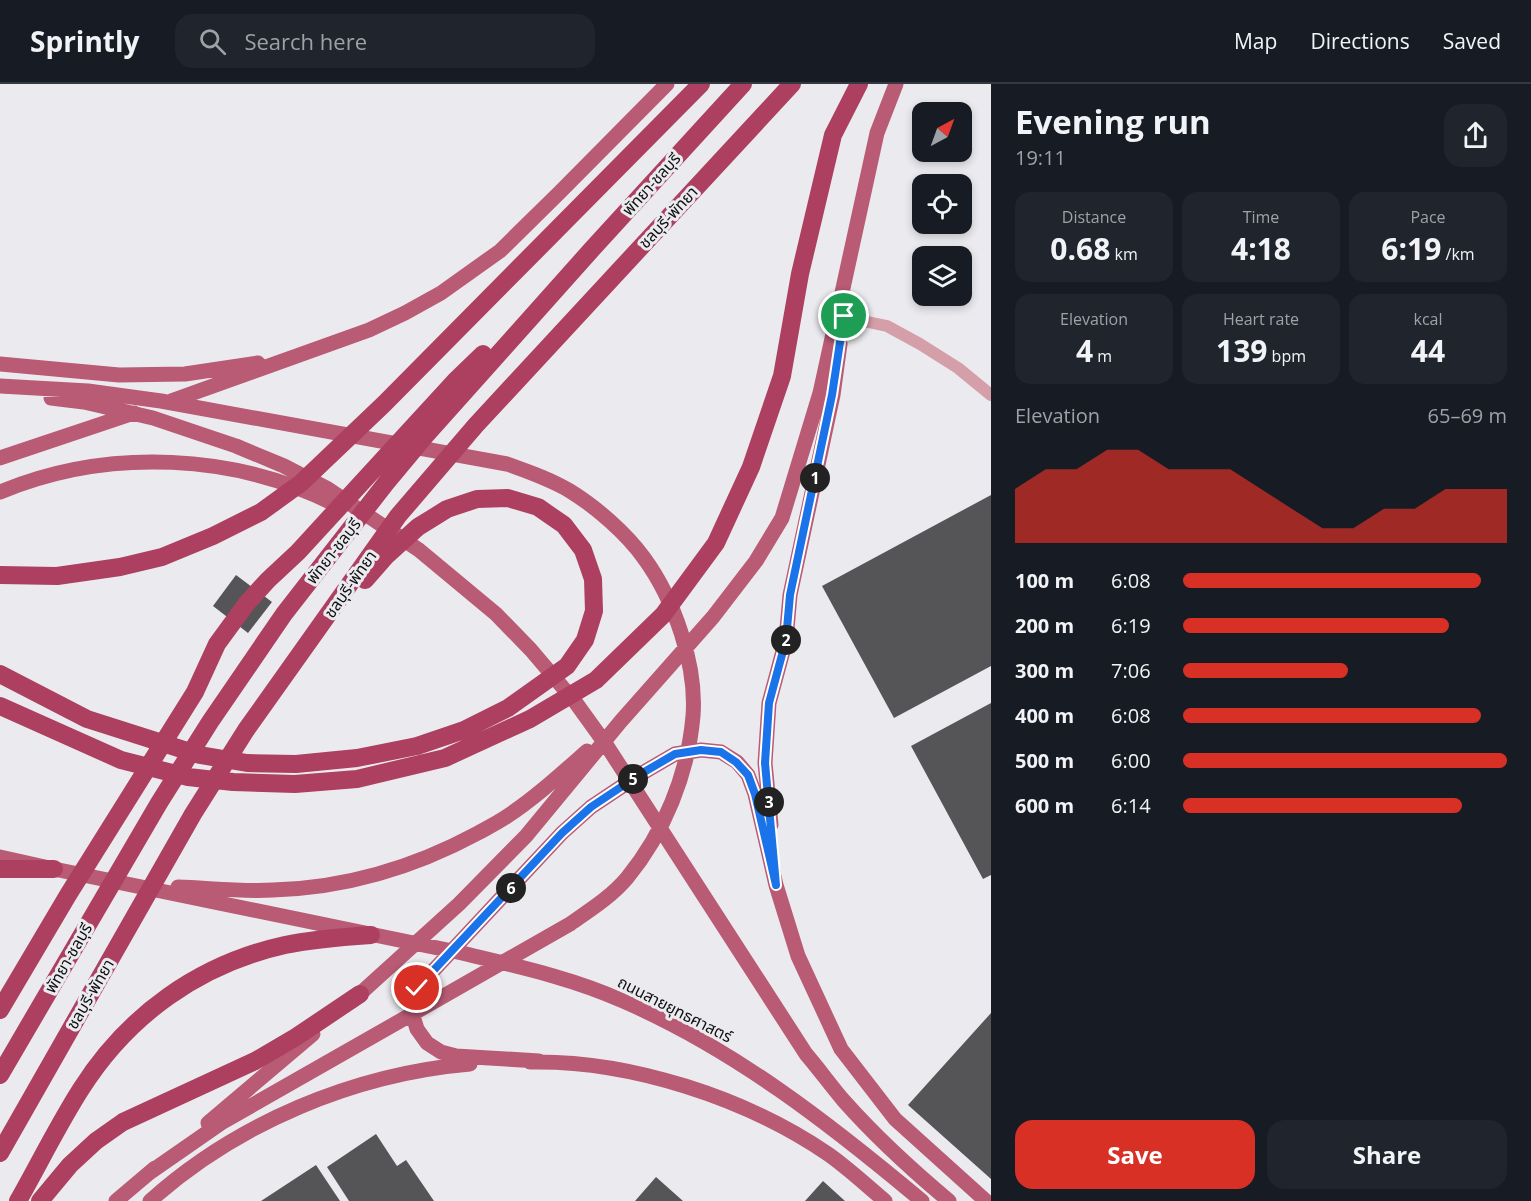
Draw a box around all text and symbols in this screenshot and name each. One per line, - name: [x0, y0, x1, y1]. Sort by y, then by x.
- search box: [175, 14, 595, 68]
- text: Sprintly: [30, 22, 139, 60]
- icon: search: [196, 25, 229, 58]
- text: Search here: [244, 26, 367, 56]
- text: Map: [1234, 27, 1277, 55]
- text: Directions: [1310, 27, 1410, 55]
- text: Saved: [1443, 27, 1501, 55]
- text: Evening run: [1015, 99, 1211, 144]
- north arrow: [912, 102, 972, 162]
- map controls: [912, 102, 972, 306]
- button: share: [1444, 104, 1507, 167]
- text: 19:11: [1015, 144, 1066, 171]
- street label: พัทยา-ชลบุรี: [617, 148, 685, 220]
- button: locate: [912, 174, 972, 234]
- street label: ชลบุรี-พัทยา: [634, 181, 702, 253]
- text: Distance: [1062, 206, 1126, 228]
- text: Time: [1243, 206, 1279, 228]
- text: Pace: [1410, 206, 1446, 228]
- text: 0.68: [1050, 228, 1110, 269]
- text: 4:18: [1231, 228, 1291, 269]
- text: 6:19: [1381, 228, 1441, 269]
- text: km: [1110, 243, 1138, 265]
- text: /km: [1441, 243, 1475, 265]
- button: layers: [912, 246, 972, 306]
- pin: [818, 290, 869, 341]
- icon: arrive: [827, 299, 860, 332]
- text: Elevation: [1060, 308, 1128, 330]
- text: Heart rate: [1223, 308, 1299, 330]
- text: kcal: [1414, 308, 1443, 330]
- text: 4: [1076, 330, 1093, 371]
- text: 139: [1216, 330, 1267, 371]
- text: 44: [1411, 330, 1445, 371]
- text: m: [1093, 345, 1112, 367]
- text: bpm: [1267, 345, 1306, 367]
- text: Elevation: [1015, 402, 1100, 429]
- text: 65–69 m: [1428, 402, 1507, 429]
- pin: 1: [800, 463, 830, 493]
- text: 1: [810, 467, 820, 489]
- street label: พัทยา-ชลบุรี: [300, 514, 366, 588]
- street label: ชลบุรี-พัทยา: [319, 546, 381, 622]
- text: 100 m: [1015, 567, 1074, 594]
- text: 6:08: [1111, 567, 1151, 594]
- text: 200 m: [1015, 612, 1074, 639]
- text: 6:19: [1111, 612, 1151, 639]
- pin: 2: [771, 625, 801, 655]
- text: 2: [781, 629, 791, 651]
- text: 300 m: [1015, 657, 1074, 684]
- text: 7:06: [1111, 657, 1151, 684]
- text: 400 m: [1015, 702, 1074, 729]
- text: 6:08: [1111, 702, 1151, 729]
- text: 500 m: [1015, 747, 1074, 774]
- text: 6:00: [1111, 747, 1151, 774]
- pin: 5: [618, 764, 648, 794]
- text: 5: [628, 768, 638, 790]
- pin: 3: [754, 787, 784, 817]
- text: 3: [764, 791, 774, 813]
- text: 600 m: [1015, 792, 1074, 819]
- text: 6:14: [1111, 792, 1151, 819]
- pin: 6: [496, 873, 526, 903]
- text: 6: [506, 877, 516, 899]
- street label: พัทยา-ชลบุรี: [39, 919, 97, 997]
- street label: ชลบุรี-พัทยา: [61, 955, 119, 1033]
- pin: [391, 962, 442, 1013]
- icon: check: [400, 971, 433, 1004]
- street label: ถนนสายยุทธศาสตร์: [614, 971, 737, 1048]
- button: Save: [1015, 1120, 1255, 1189]
- button: Share: [1267, 1120, 1507, 1189]

